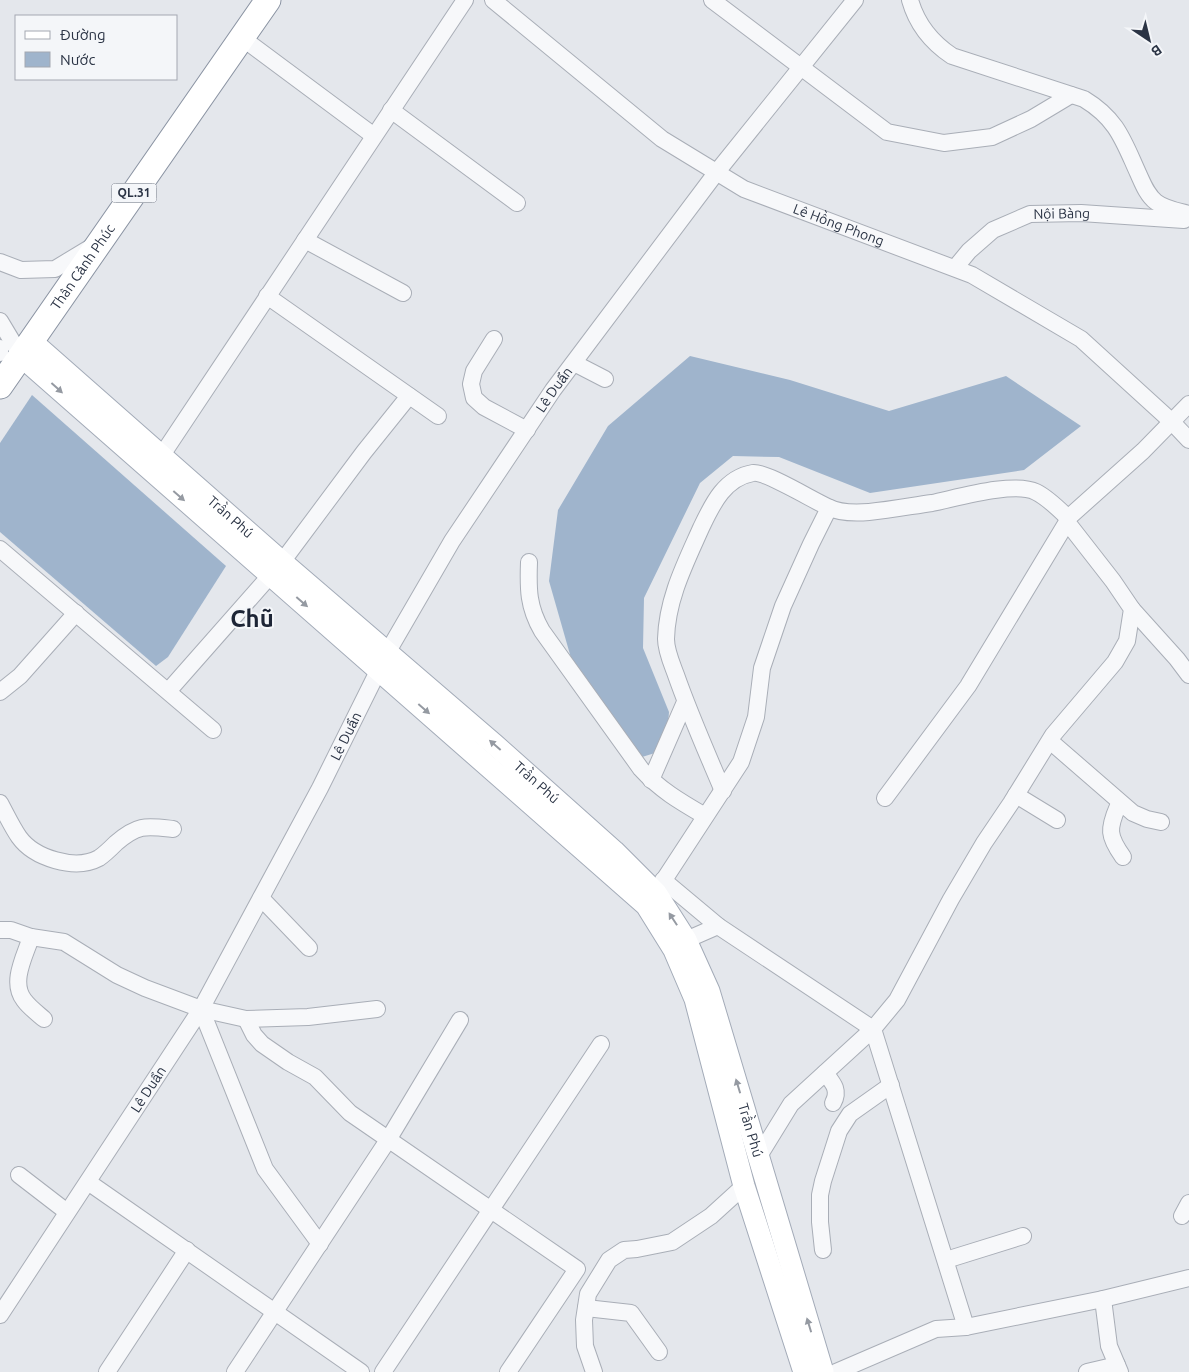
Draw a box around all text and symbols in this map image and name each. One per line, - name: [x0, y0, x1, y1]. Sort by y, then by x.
- legend: [15, 15, 178, 80]
- north arrow: [1124, 15, 1174, 65]
- text: Đường: [60, 26, 106, 43]
- text: B: [1148, 41, 1165, 60]
- text: Nước: [60, 51, 95, 68]
- road number: QL.31: [112, 184, 156, 202]
- street label: Lê Hồng Phong: [791, 200, 886, 249]
- street label: Nội Bàng: [1033, 205, 1091, 222]
- street label: Thân Cảnh Phúc: [47, 221, 118, 313]
- street label: Lê Duẩn: [533, 364, 576, 415]
- one-way arrow: [51, 382, 63, 394]
- one-way arrow: [173, 490, 186, 501]
- street label: Trần Phú: [205, 492, 257, 541]
- one-way arrow: [296, 596, 308, 607]
- district label: Chũ: [230, 605, 274, 632]
- one-way arrow: [418, 703, 430, 715]
- street label: Lê Duẩn: [327, 709, 364, 763]
- one-way arrow: [488, 739, 501, 750]
- street label: Trần Phú: [511, 758, 563, 806]
- one-way arrow: [668, 912, 677, 926]
- street label: Lê Duẩn: [127, 1063, 169, 1115]
- one-way arrow: [733, 1078, 741, 1093]
- street label: Trần Phú: [735, 1101, 766, 1159]
- one-way arrow: [805, 1318, 813, 1333]

